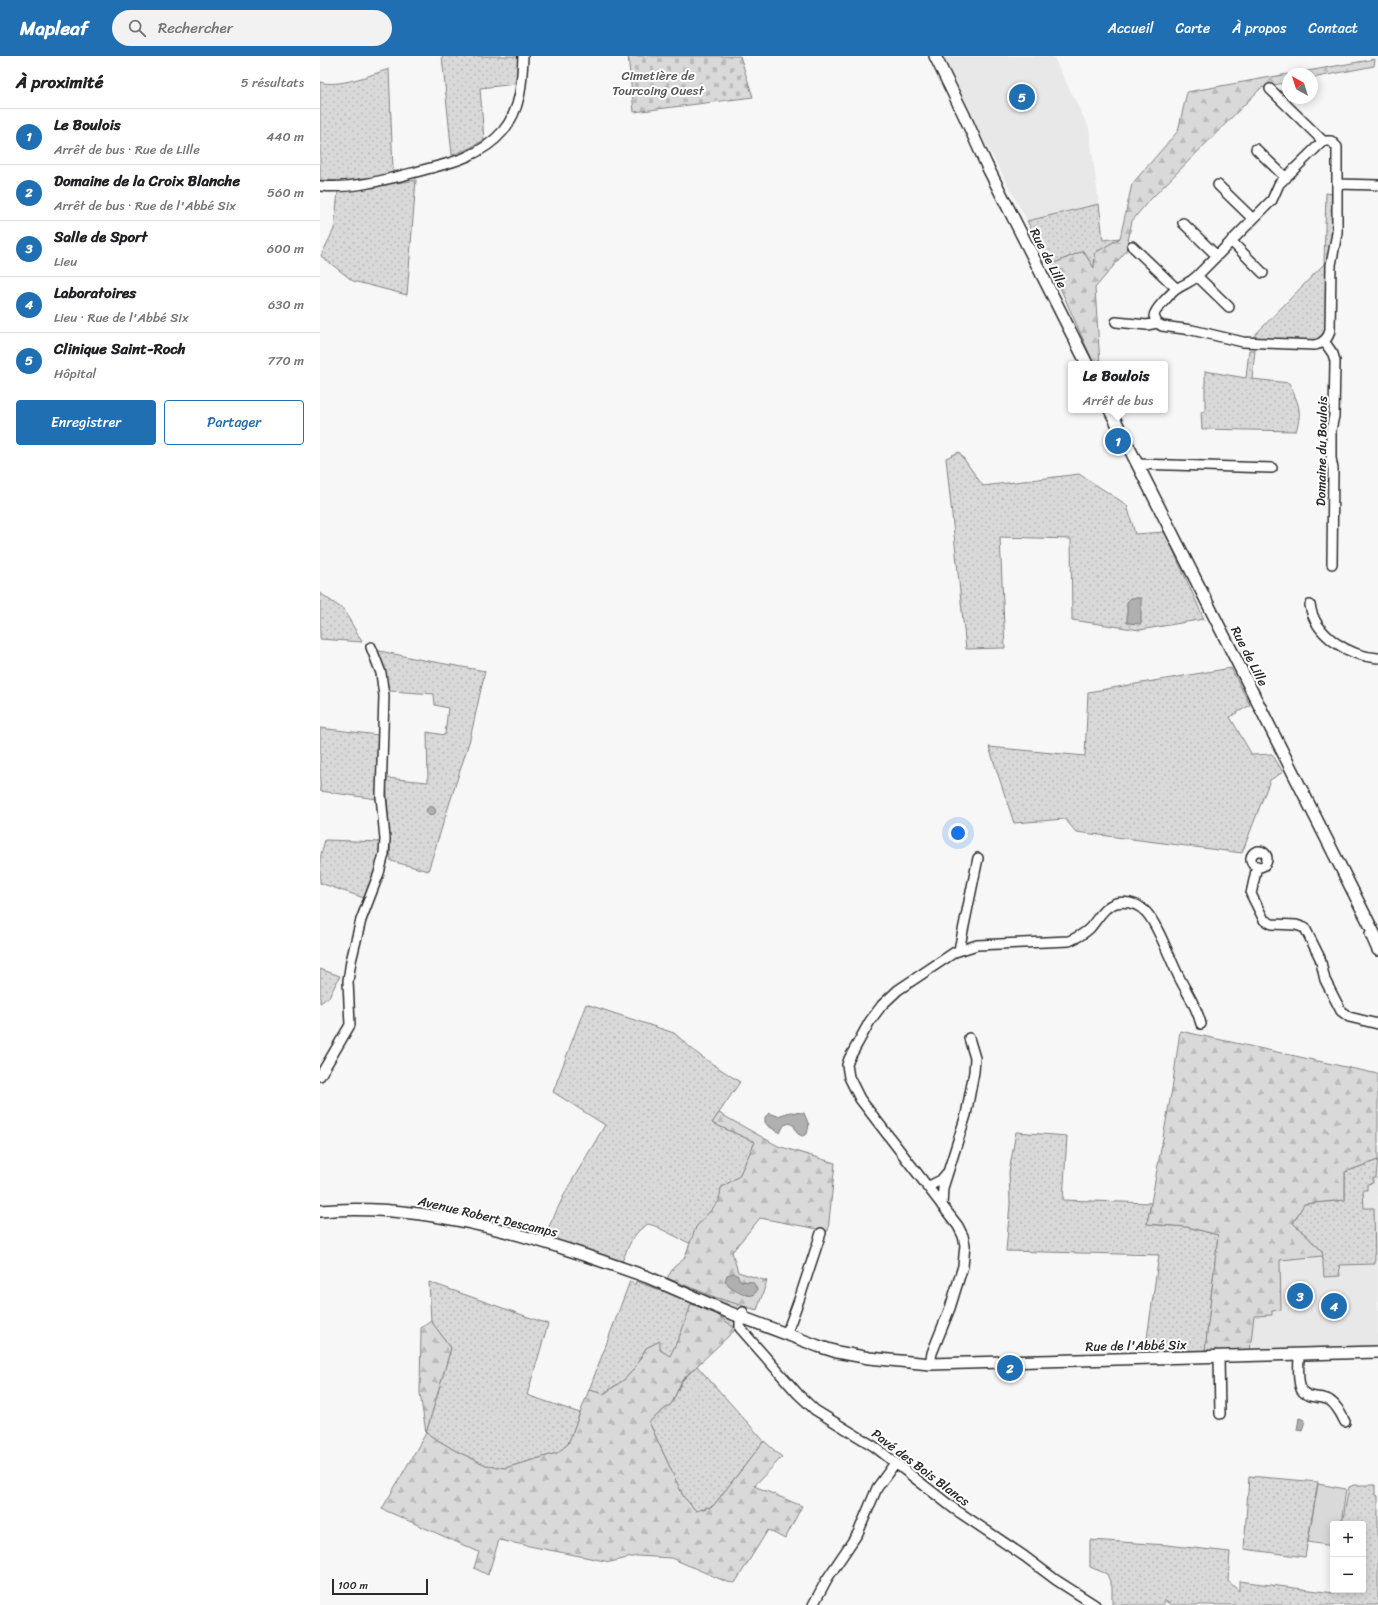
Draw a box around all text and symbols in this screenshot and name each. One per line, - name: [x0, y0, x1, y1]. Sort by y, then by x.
- search box: [112, 10, 392, 46]
- text: Mapleaf: [20, 12, 88, 45]
- text: Rechercher: [158, 15, 233, 41]
- text: Accueil: [1108, 16, 1154, 41]
- text: Carte: [1176, 16, 1210, 41]
- text: À propos: [1232, 16, 1286, 41]
- text: Contact: [1308, 16, 1358, 41]
- icon: search: [126, 17, 148, 39]
- park label: Cimetière de Tourcoing Ouest: [612, 64, 704, 102]
- text: À proximité: [16, 67, 103, 97]
- north arrow: [1282, 68, 1318, 104]
- text: 5 résultats: [241, 71, 304, 94]
- pin: 5: [1009, 82, 1035, 112]
- text: Le Boulois: [54, 112, 121, 138]
- text: 1: [26, 125, 32, 148]
- text: 440 m: [266, 125, 304, 148]
- text: Arrêt de bus · Rue de Lille: [54, 138, 200, 161]
- text: Domaine de la Croix Blanche: [54, 168, 240, 194]
- text: 2: [25, 181, 33, 204]
- text: 560 m: [267, 181, 304, 204]
- text: Arrêt de bus · Rue de l'Abbé Six: [54, 194, 236, 217]
- text: Salle de Sport: [54, 224, 147, 250]
- street label: Rue de Lille: [1024, 224, 1074, 293]
- text: 3: [25, 237, 33, 260]
- text: 600 m: [267, 237, 304, 260]
- text: Lieu: [54, 250, 77, 273]
- text: Laboratoires: [54, 280, 136, 306]
- text: 4: [25, 293, 33, 316]
- text: 630 m: [268, 293, 304, 316]
- text: Lieu · Rue de l'Abbé Six: [54, 306, 189, 329]
- text: Clinique Saint-Roch: [54, 336, 186, 362]
- text: 5: [25, 349, 33, 372]
- text: 770 m: [268, 349, 304, 372]
- popup: [1068, 361, 1168, 413]
- text: Hôpital: [54, 362, 96, 385]
- text: Le Boulois: [1083, 363, 1149, 389]
- text: Arrêt de bus: [1083, 389, 1153, 412]
- street label: Domaine du Boulois: [1309, 396, 1334, 506]
- button: Enregistrer: [16, 400, 156, 445]
- button: Partager: [164, 400, 304, 445]
- pin: 1: [1105, 426, 1131, 456]
- street label: Rue de Lille: [1225, 622, 1275, 691]
- your location: [948, 823, 968, 843]
- street label: Avenue Robert Descamps: [415, 1189, 561, 1244]
- pin: 3: [1287, 1281, 1313, 1311]
- pin: 4: [1321, 1291, 1347, 1321]
- street label: Rue de l'Abbé Six: [1085, 1333, 1187, 1358]
- pin: 2: [997, 1353, 1023, 1383]
- street label: Pavé des Bois Blancs: [866, 1423, 975, 1512]
- map controls: [1330, 1521, 1366, 1593]
- button: +: [1330, 1521, 1366, 1557]
- button: −: [1330, 1557, 1366, 1593]
- text: 100 m: [338, 1576, 368, 1595]
- scale bar: [332, 1577, 428, 1596]

